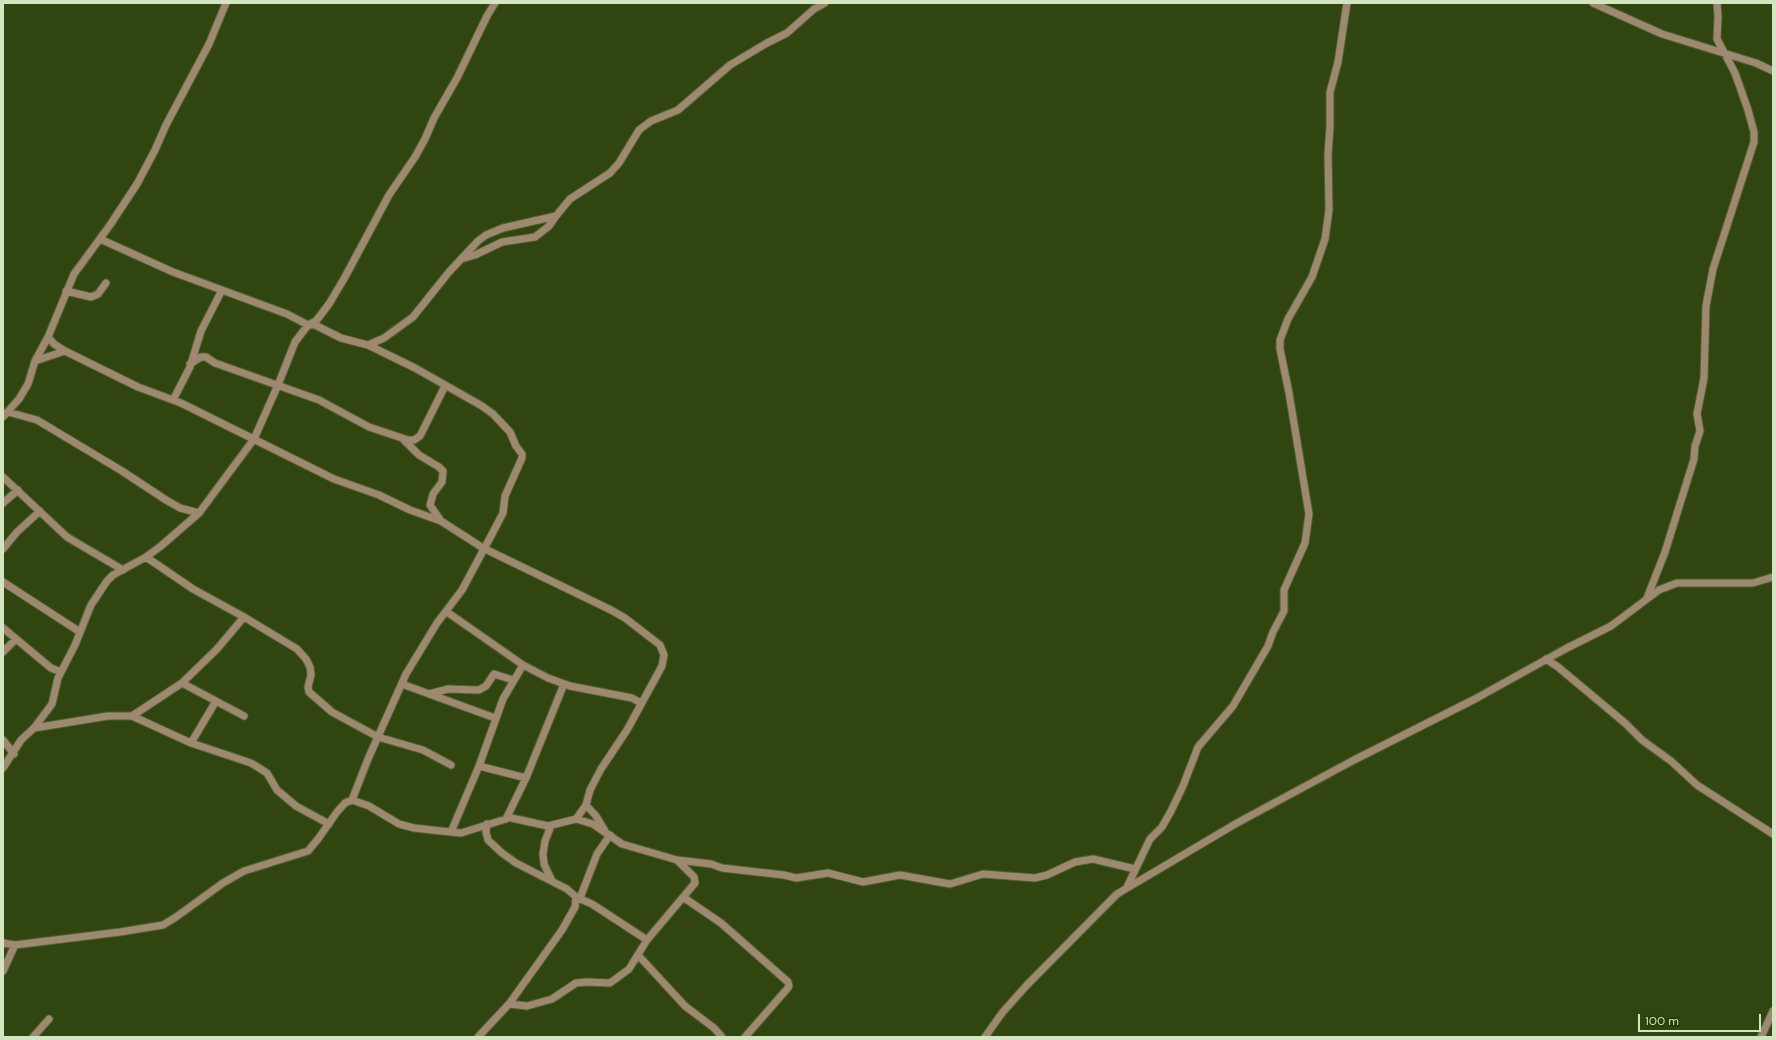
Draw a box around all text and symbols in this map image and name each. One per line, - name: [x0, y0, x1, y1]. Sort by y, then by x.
- scale bar: [1640, 1006, 1763, 1032]
- text: 100 m: [1645, 1013, 1679, 1029]

